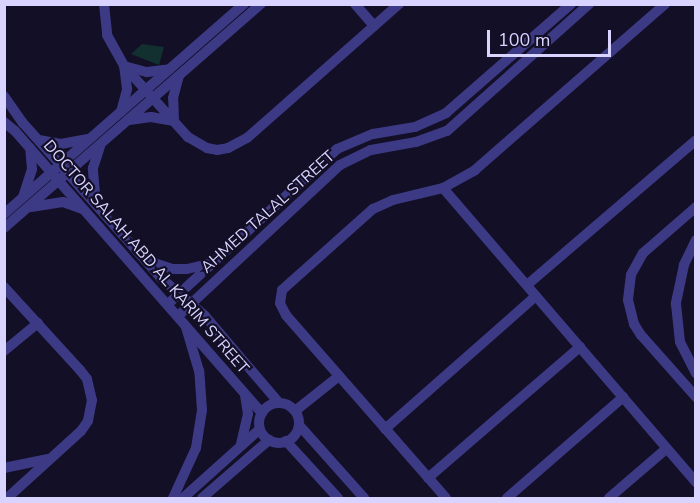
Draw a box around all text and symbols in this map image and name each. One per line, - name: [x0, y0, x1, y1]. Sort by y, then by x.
- scale bar: [490, 18, 614, 56]
- text: 100 m: [498, 28, 550, 52]
- street label: DOCTOR SALAH ABD AL KARIM STREET: [39, 136, 253, 378]
- street label: AHMED TALAL STREET: [197, 147, 339, 277]

